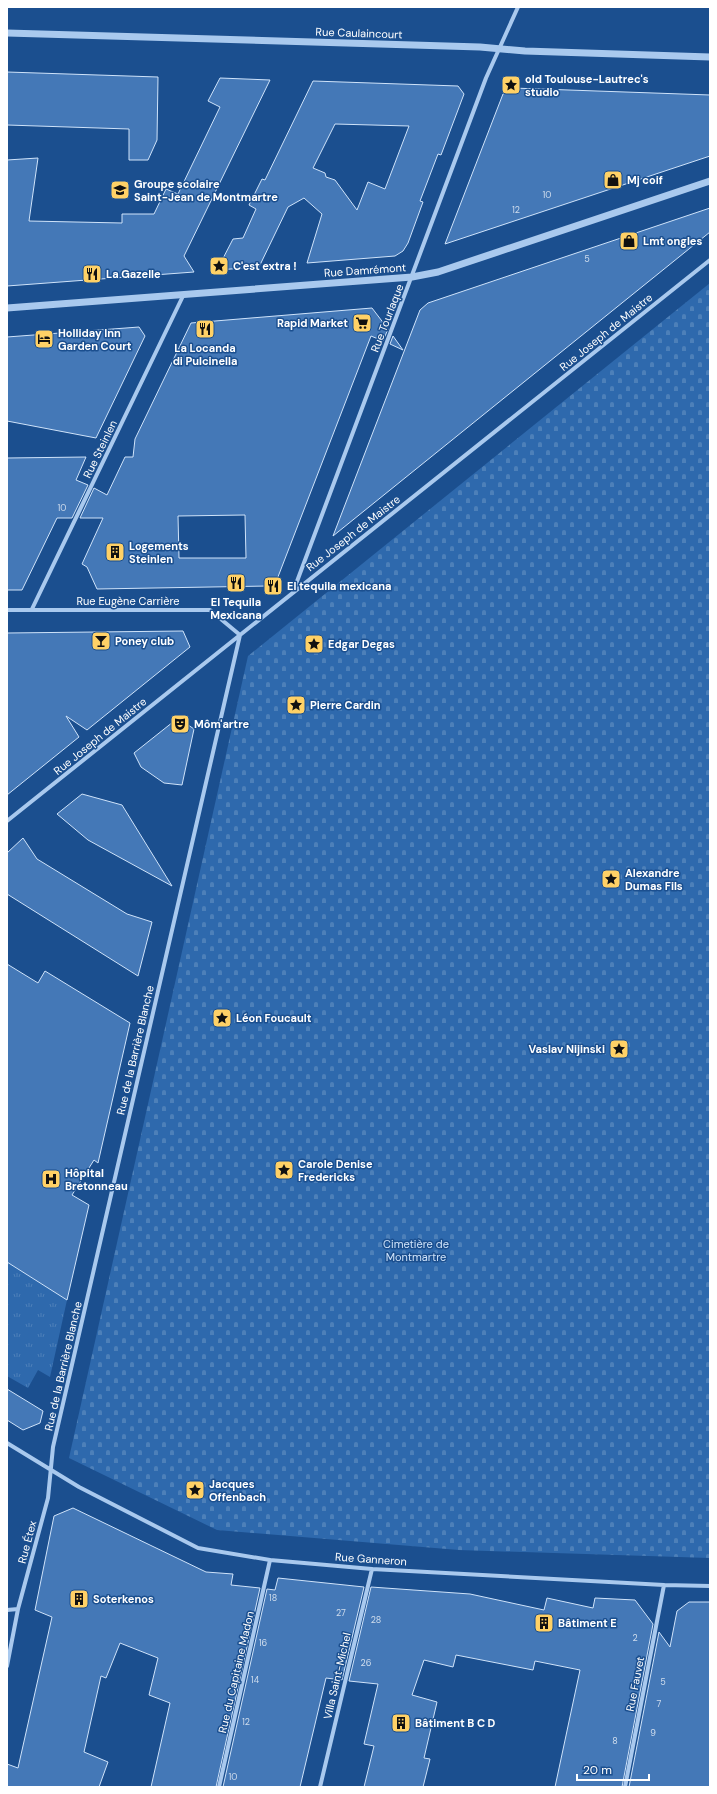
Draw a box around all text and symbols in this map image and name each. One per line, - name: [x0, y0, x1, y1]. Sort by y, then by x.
- street label: Rue Caulaincourt: [315, 24, 403, 42]
- place label: old Toulouse-Lautrec's studio: [525, 72, 649, 99]
- place icon: old Toulouse-Lautrec's studio: [500, 74, 522, 96]
- shop icon: Mj coif: [602, 169, 624, 191]
- place label: Mj coif: [627, 173, 663, 187]
- place label: Groupe scolaire Saint-Jean de Montmartre: [134, 177, 278, 204]
- school or university icon: Groupe scolaire Saint-Jean de Montmartre: [109, 179, 131, 201]
- house number: 10: [543, 189, 551, 201]
- house number: 12: [512, 204, 520, 216]
- shop icon: Lmt ongles: [618, 230, 640, 252]
- place label: Lmt ongles: [643, 234, 702, 248]
- house number: 5: [584, 253, 590, 265]
- place icon: C'est extra !: [208, 255, 230, 277]
- place label: C'est extra !: [233, 259, 297, 273]
- street label: Rue Damrémont: [323, 260, 407, 280]
- restaurant icon: La Gazelle: [81, 263, 103, 285]
- place label: La Gazelle: [106, 267, 161, 281]
- street label: Rue Tourlaque: [368, 282, 406, 354]
- street label: Rue Joseph de Maistre: [557, 290, 655, 374]
- supermarket icon: Rapid Market: [351, 312, 373, 334]
- place label: Rapid Market: [277, 316, 348, 330]
- restaurant icon: La Locanda di Pulcinella: [194, 318, 216, 340]
- place label: Holliday Inn Garden Court: [58, 326, 132, 353]
- hotel icon: Holliday Inn Garden Court: [33, 328, 55, 350]
- place label: La Locanda di Pulcinella: [173, 341, 237, 368]
- street label: Rue Steinlen: [80, 418, 120, 480]
- street label: Rue Joseph de Maistre: [303, 492, 403, 574]
- house number: 10: [58, 502, 66, 514]
- place label: Logements Steinlen: [129, 539, 189, 566]
- building icon: Logements Steinlen: [104, 541, 126, 563]
- restaurant icon: El Tequila Mexicana: [225, 572, 247, 594]
- restaurant icon: El tequila mexicana: [262, 575, 284, 597]
- place label: El tequila mexicana: [287, 579, 391, 593]
- street label: Rue Eugène Carrière: [76, 594, 180, 608]
- place label: El Tequila Mexicana: [210, 595, 262, 622]
- bar icon: Poney club: [90, 630, 112, 652]
- place icon: Edgar Degas: [303, 633, 325, 655]
- place label: Poney club: [115, 634, 174, 648]
- place label: Edgar Degas: [328, 637, 395, 651]
- street label: Rue Joseph de Maistre: [51, 694, 149, 778]
- place icon: Pierre Cardin: [285, 694, 307, 716]
- place label: Pierre Cardin: [310, 698, 381, 712]
- theatre icon: Môm'artre: [169, 713, 191, 735]
- place label: Môm'artre: [194, 717, 250, 731]
- place label: Alexandre Dumas Fils: [625, 866, 683, 893]
- place icon: Alexandre Dumas Fils: [600, 868, 622, 890]
- street label: Rue de la Barrière Blanche: [113, 984, 157, 1116]
- place icon: Léon Foucault: [211, 1007, 233, 1029]
- place label: Léon Foucault: [236, 1011, 312, 1025]
- place icon: Vaslav Nijinski: [608, 1038, 630, 1060]
- place label: Vaslav Nijinski: [529, 1042, 605, 1056]
- place label: Carole Denise Fredericks: [298, 1157, 373, 1184]
- place icon: Carole Denise Fredericks: [273, 1159, 295, 1181]
- place label: Hôpital Bretonneau: [65, 1166, 128, 1193]
- hospital icon: Hôpital Bretonneau: [40, 1168, 62, 1190]
- park label: Cimetière de Montmartre: [383, 1237, 449, 1264]
- street label: Rue de la Barrière Blanche: [41, 1300, 85, 1432]
- place label: Jacques Offenbach: [209, 1477, 266, 1504]
- place icon: Jacques Offenbach: [184, 1479, 206, 1501]
- street label: Rue Étex: [15, 1518, 40, 1565]
- street label: Rue Ganneron: [335, 1550, 407, 1568]
- building icon: Soterkenos: [68, 1588, 90, 1610]
- place label: Soterkenos: [93, 1592, 154, 1606]
- house number: 18: [269, 1592, 277, 1604]
- house number: 27: [336, 1607, 346, 1619]
- street label: Rue du Capitaine Madon: [215, 1610, 257, 1734]
- building icon: Bâtiment E: [533, 1612, 555, 1634]
- house number: 28: [371, 1614, 381, 1626]
- place label: Bâtiment E: [558, 1616, 617, 1630]
- street label: Villa Saint-Michel: [320, 1631, 354, 1721]
- house number: 2: [632, 1632, 638, 1644]
- house number: 16: [259, 1637, 268, 1649]
- street label: Rue Fauvet: [623, 1655, 647, 1713]
- house number: 26: [361, 1657, 372, 1669]
- house number: 14: [251, 1674, 260, 1686]
- house number: 5: [660, 1676, 666, 1688]
- house number: 7: [657, 1698, 662, 1710]
- building icon: Bâtiment B C D: [390, 1712, 412, 1734]
- house number: 12: [242, 1716, 250, 1728]
- place label: Bâtiment B C D: [415, 1716, 496, 1730]
- house number: 9: [650, 1727, 656, 1739]
- house number: 8: [612, 1735, 618, 1747]
- scale bar: [577, 1756, 649, 1782]
- text: 20 m: [583, 1762, 612, 1778]
- house number: 10: [229, 1771, 237, 1783]

